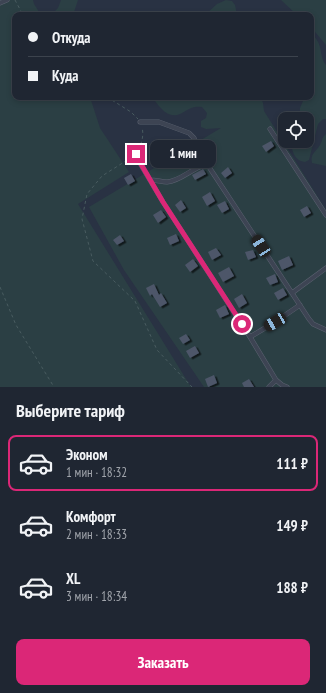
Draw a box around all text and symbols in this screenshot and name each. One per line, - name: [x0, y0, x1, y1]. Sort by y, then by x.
- text: Откуда: [52, 28, 91, 47]
- text: Куда: [52, 66, 79, 85]
- map controls: [278, 112, 314, 148]
- button: locate: [278, 112, 314, 148]
- callout: 1 мин: [150, 140, 216, 168]
- route end: [127, 145, 145, 163]
- text: 1 мин: [169, 145, 197, 162]
- car: [249, 233, 273, 259]
- car: [262, 311, 288, 333]
- route start: [233, 315, 251, 333]
- text: Выберите тариф: [16, 399, 125, 422]
- icon: car: [18, 445, 54, 481]
- text: Эконом: [66, 445, 107, 464]
- text: 111 ₽: [276, 454, 308, 473]
- text: 1 мин · 18:32: [66, 464, 127, 481]
- icon: car: [18, 507, 54, 543]
- text: Комфорт: [66, 507, 116, 526]
- text: 149 ₽: [276, 516, 308, 535]
- text: 2 мин · 18:33: [66, 526, 127, 543]
- icon: car: [18, 569, 54, 605]
- text: XL: [66, 569, 80, 588]
- text: 188 ₽: [276, 578, 308, 597]
- text: 3 мин · 18:34: [66, 588, 127, 605]
- button: Заказать: [16, 639, 310, 685]

